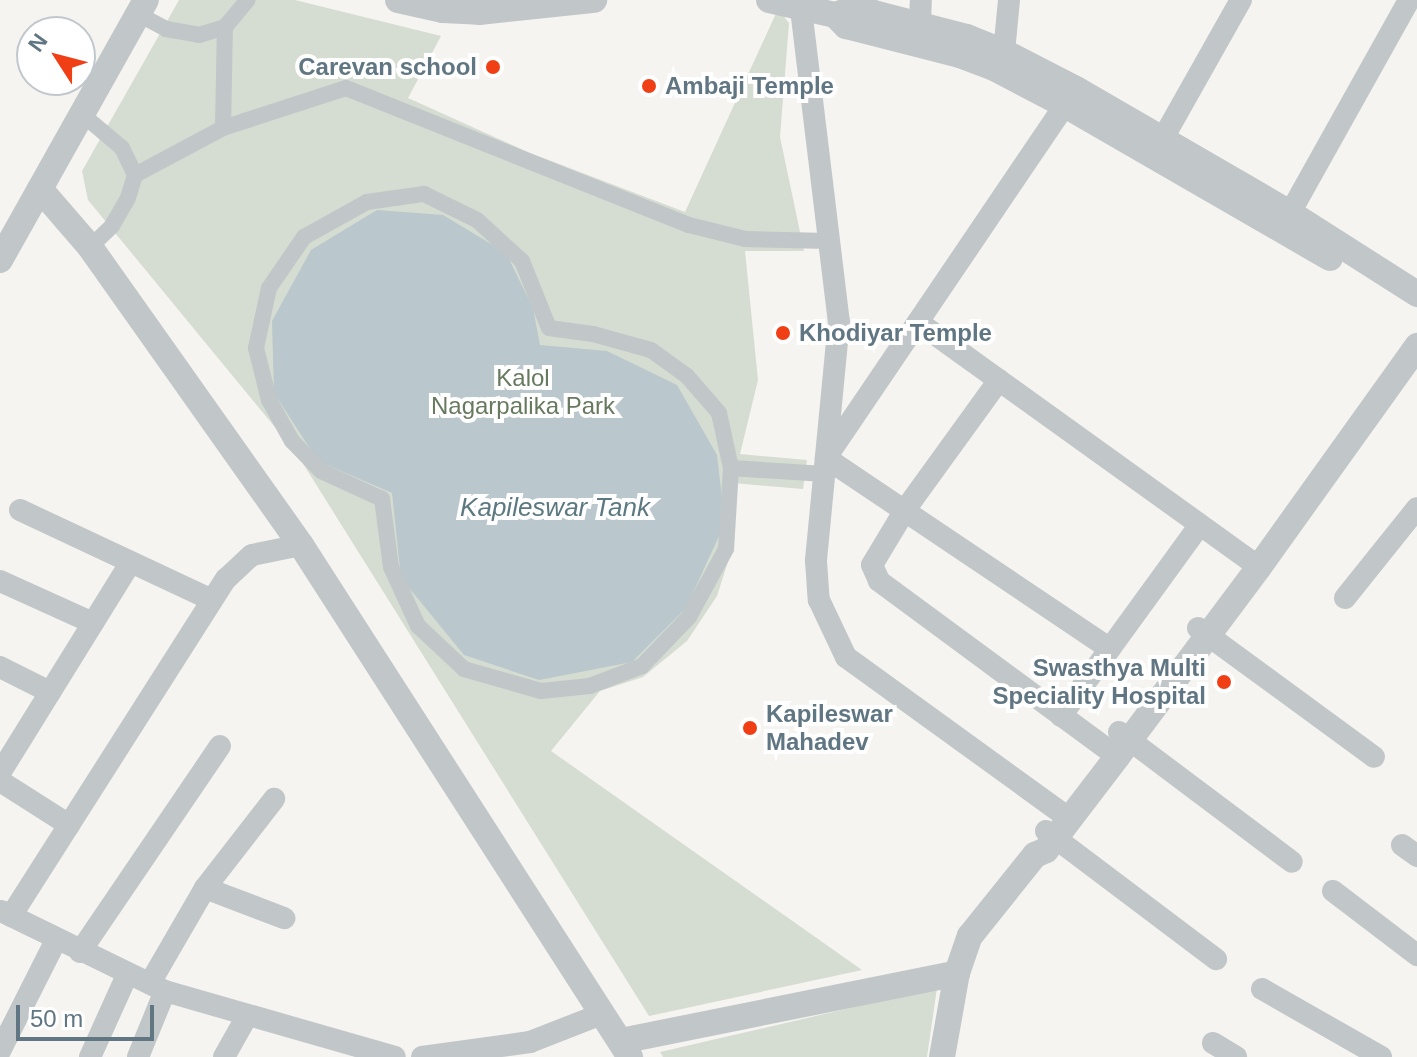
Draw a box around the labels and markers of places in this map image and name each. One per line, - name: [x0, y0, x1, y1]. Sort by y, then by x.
- place label: Carevan school: [298, 53, 477, 81]
- marker: Carevan school: [484, 58, 502, 76]
- place label: Ambaji Temple: [665, 72, 834, 100]
- marker: Ambaji Temple: [640, 77, 658, 95]
- place label: Khodiyar Temple: [799, 319, 992, 347]
- marker: Khodiyar Temple: [774, 324, 792, 342]
- place label: Swasthya Multi Speciality Hospital: [993, 654, 1206, 710]
- marker: Swasthya Multi Speciality Hospital: [1213, 671, 1235, 693]
- place label: Kapileswar Mahadev: [766, 700, 893, 756]
- marker: Kapileswar Mahadev: [741, 719, 759, 737]

